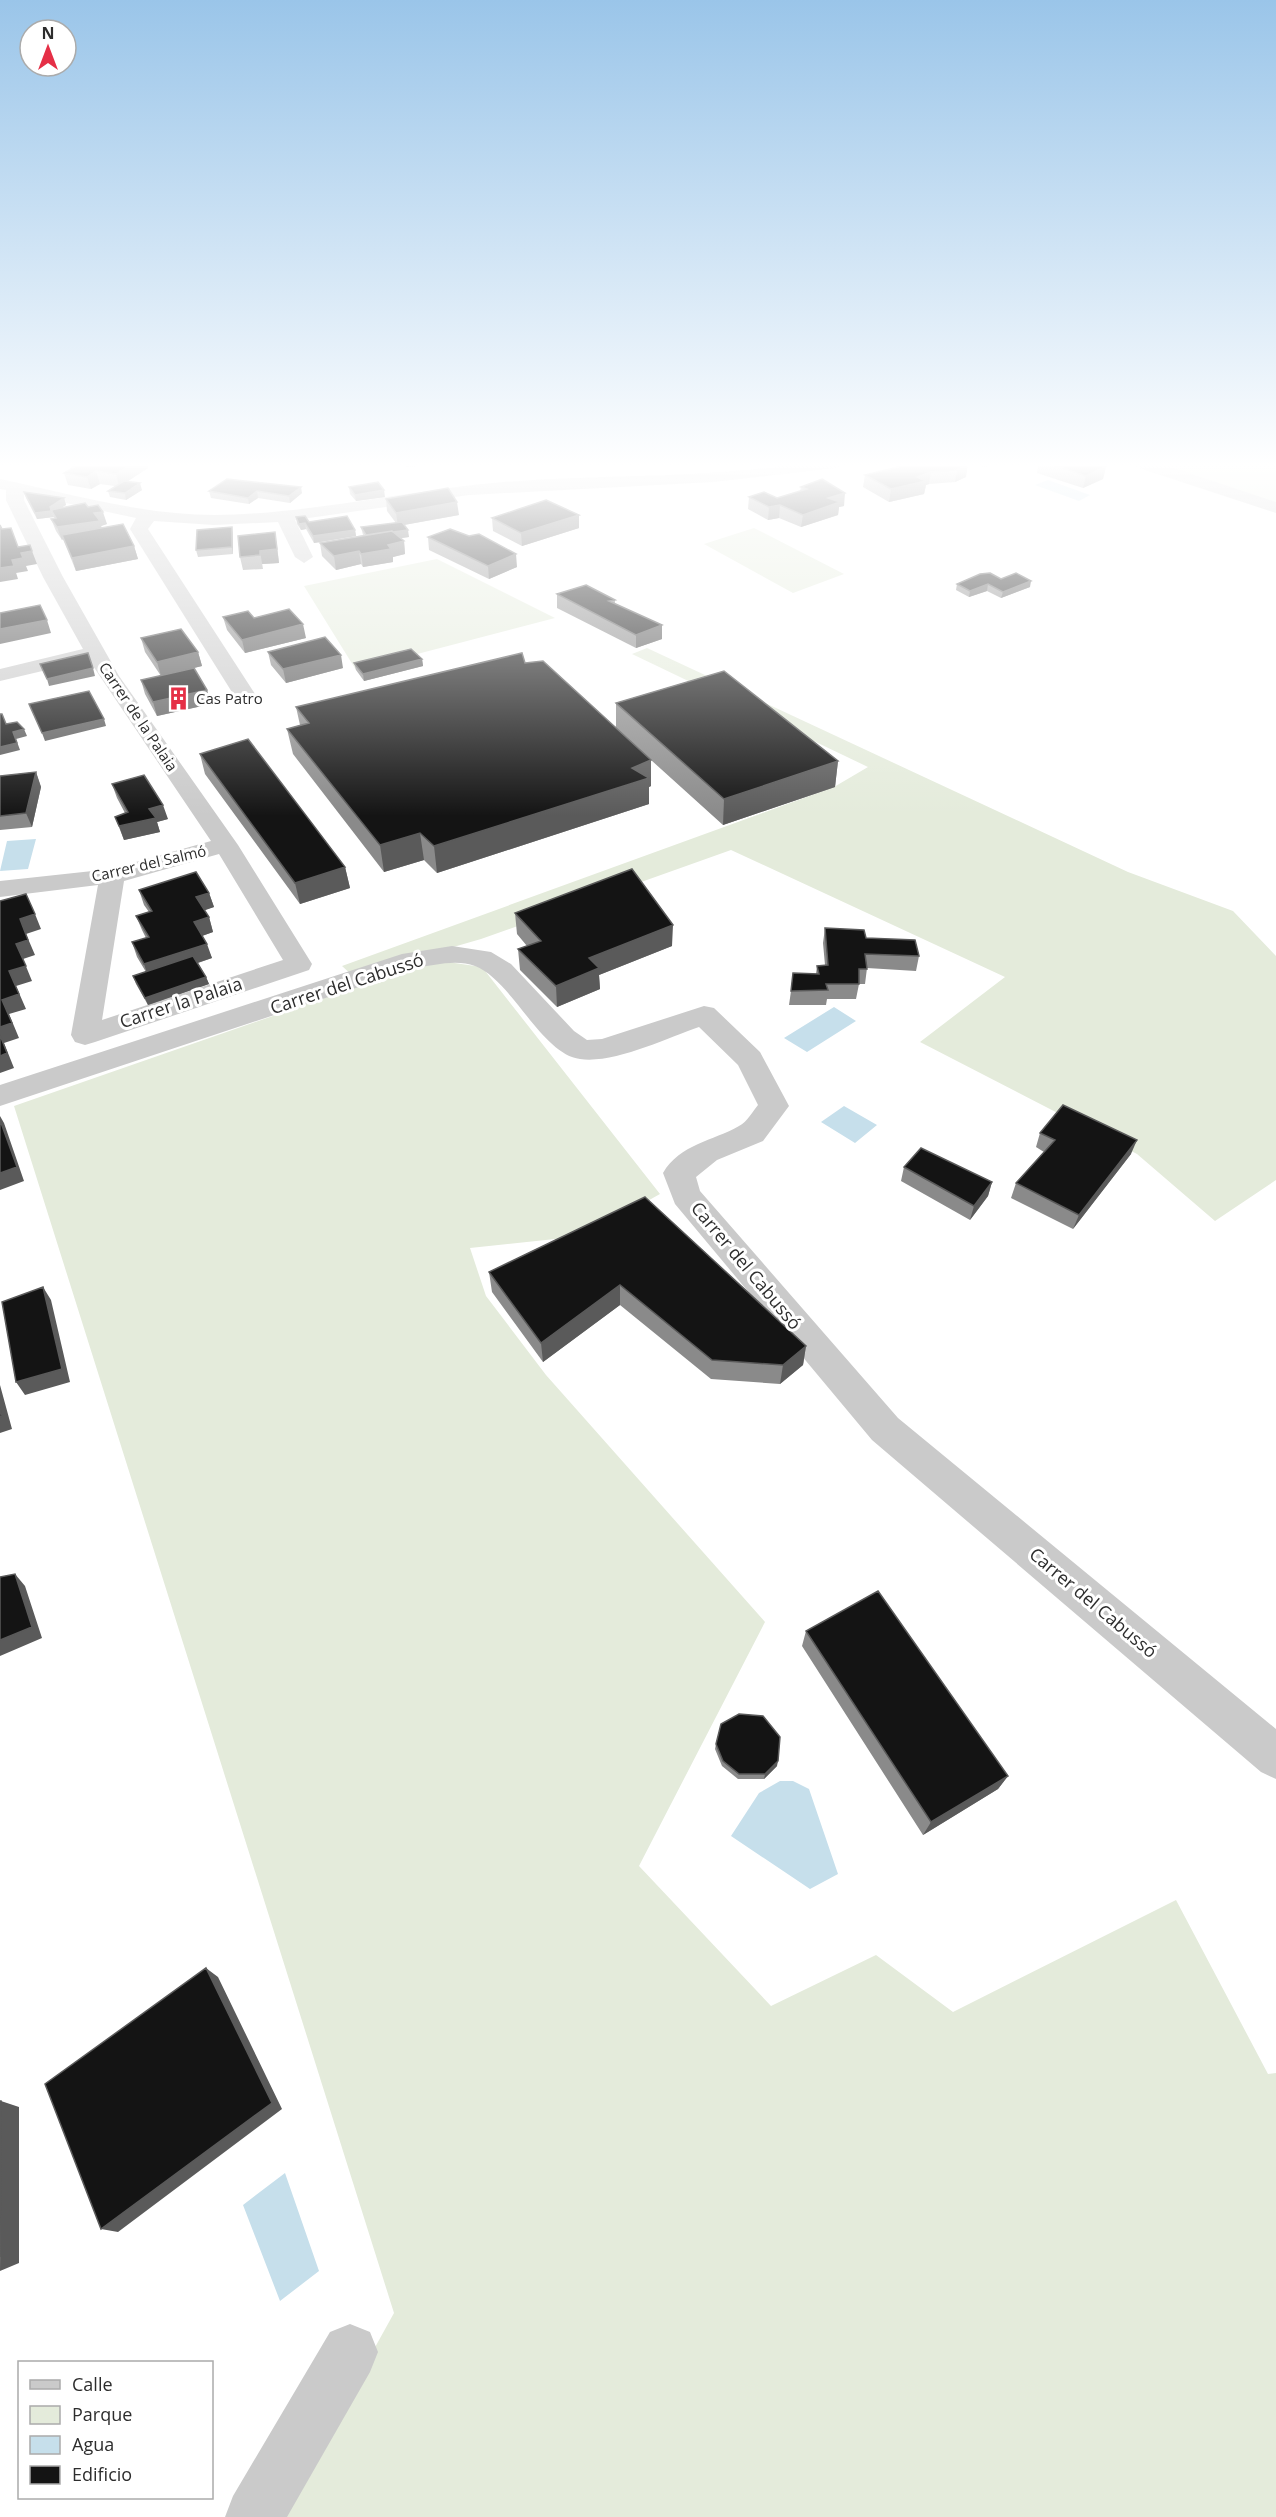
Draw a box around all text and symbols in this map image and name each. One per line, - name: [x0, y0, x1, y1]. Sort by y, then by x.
- north arrow: [18, 18, 78, 78]
- text: N: [41, 22, 55, 44]
- street label: Carrer de la Palaia: [95, 658, 183, 775]
- building icon: Cas Patro: [165, 686, 191, 712]
- place label: Cas Patro: [196, 688, 263, 708]
- street label: Carrer del Salmó: [90, 840, 208, 886]
- street label: Carrer del Cabussó: [267, 947, 426, 1019]
- street label: Carrer la Palaia: [116, 971, 245, 1033]
- street label: Carrer del Cabussó: [686, 1196, 807, 1334]
- street label: Carrer del Cabussó: [1025, 1542, 1163, 1663]
- legend: [18, 2361, 213, 2499]
- text: Calle: [72, 2372, 113, 2396]
- text: Parque: [72, 2402, 132, 2426]
- text: Agua: [72, 2432, 114, 2456]
- text: Edificio: [72, 2462, 132, 2486]

